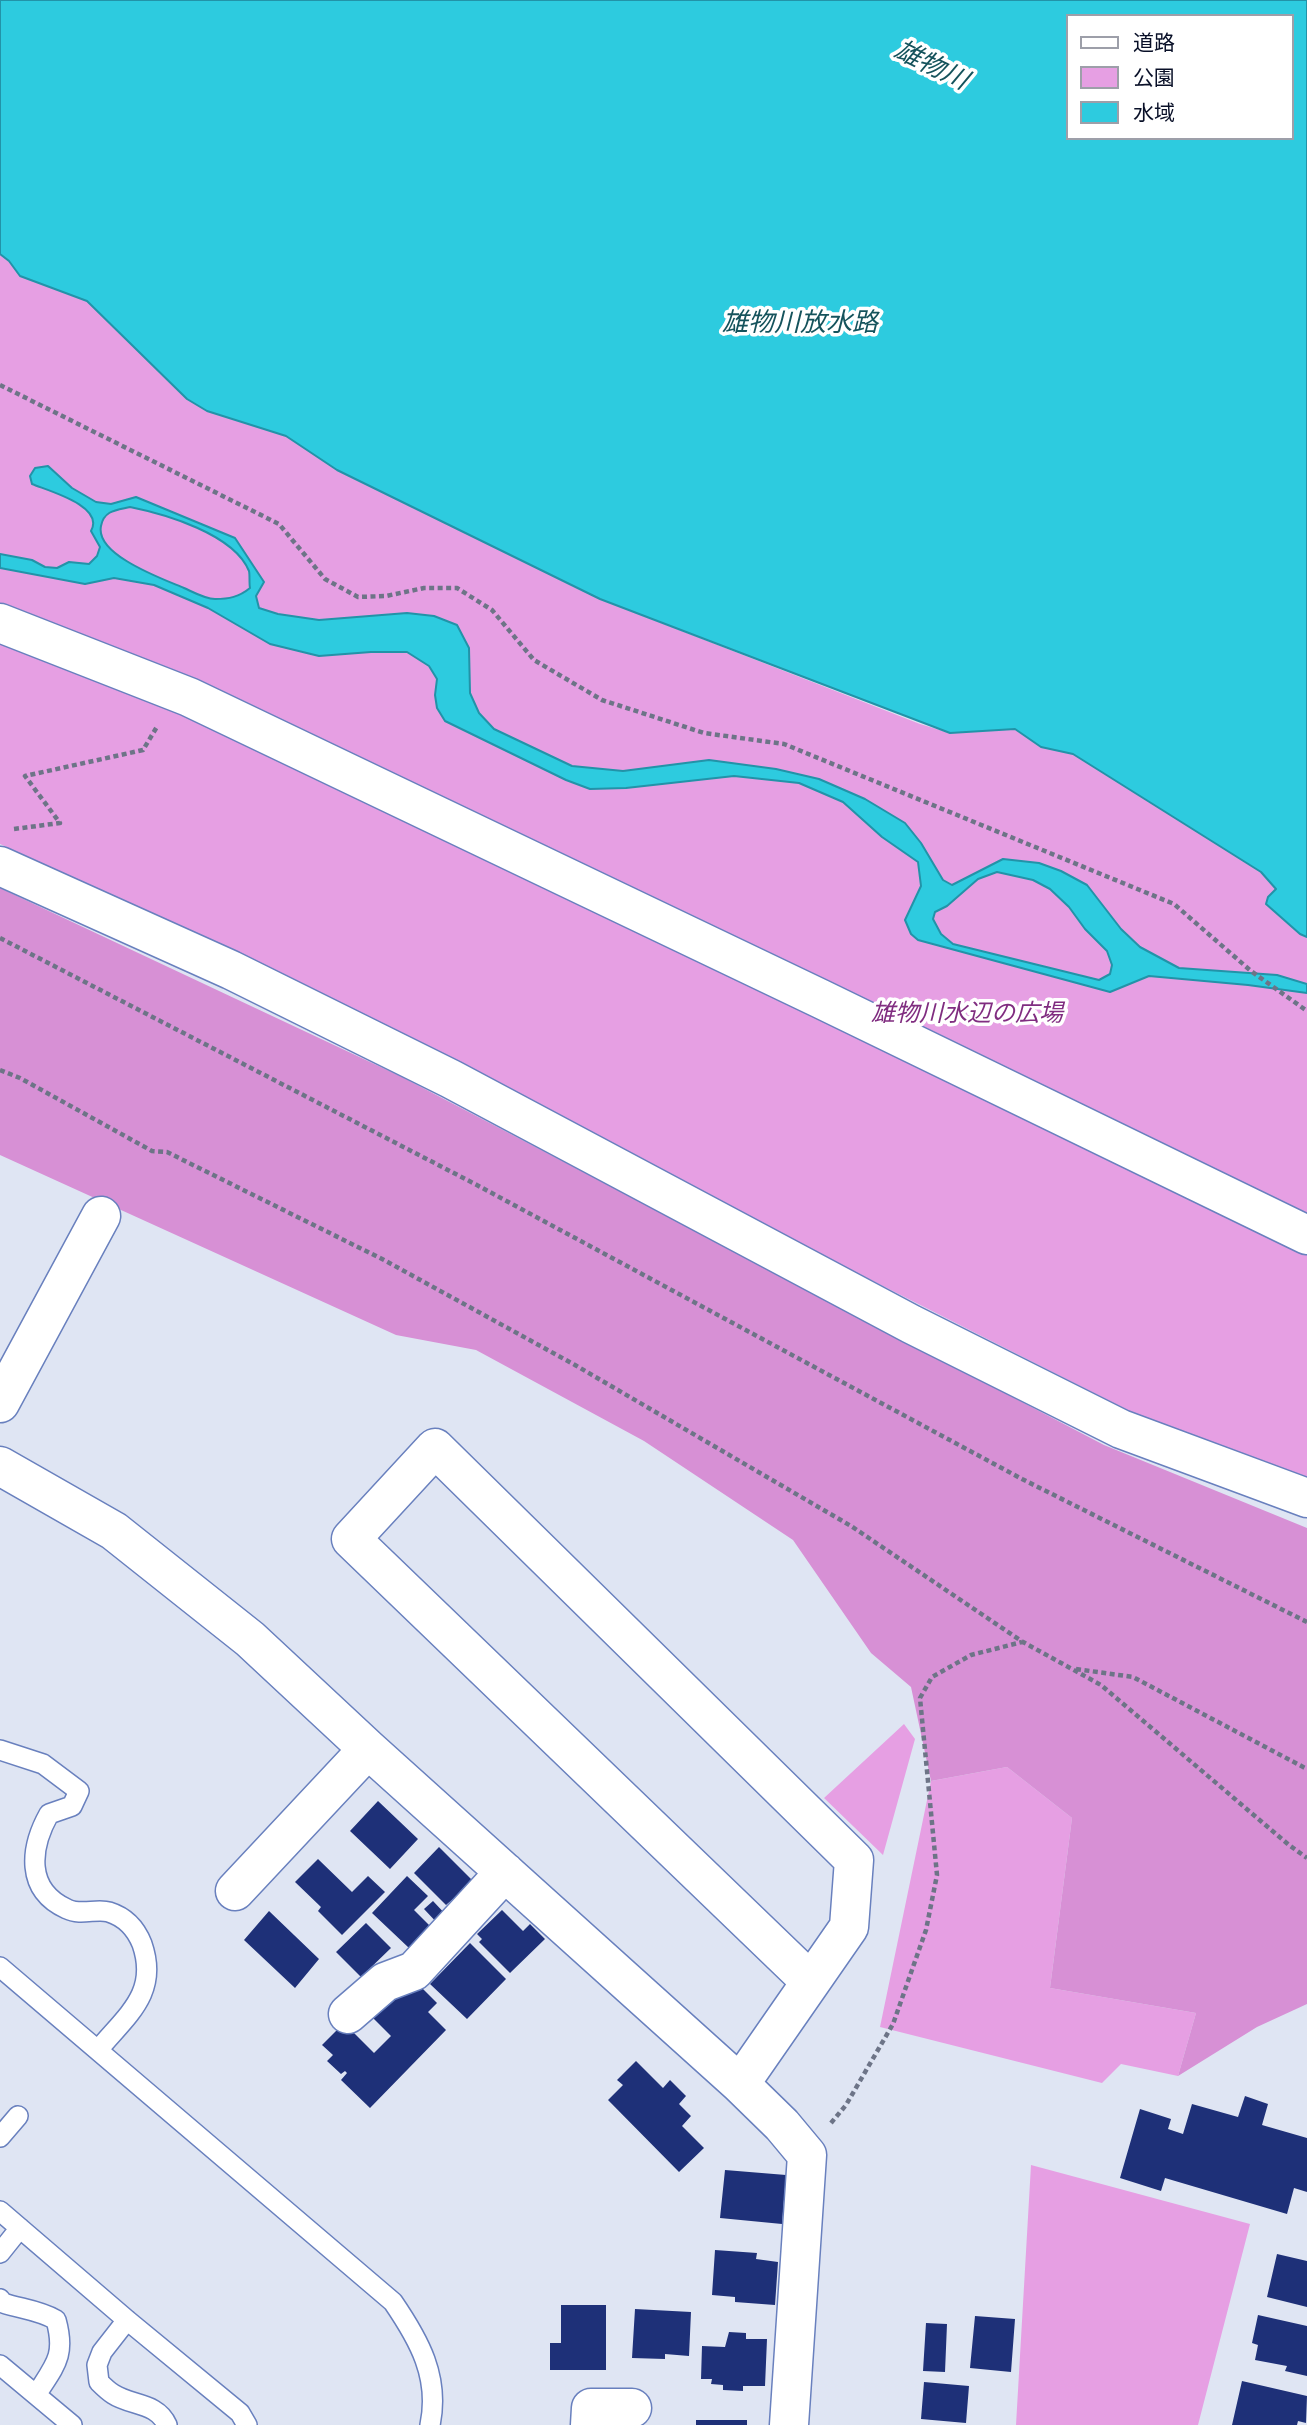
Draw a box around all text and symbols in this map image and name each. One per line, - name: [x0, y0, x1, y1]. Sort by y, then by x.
- legend: [1066, 14, 1293, 140]
- text: 道路: [1133, 28, 1175, 60]
- water label: 雄物川: [888, 37, 972, 99]
- text: 公園: [1133, 63, 1175, 95]
- text: 水域: [1133, 98, 1175, 130]
- water label: 雄物川放水路: [722, 310, 878, 342]
- park label: 雄物川水辺の広場: [871, 1002, 1063, 1030]

